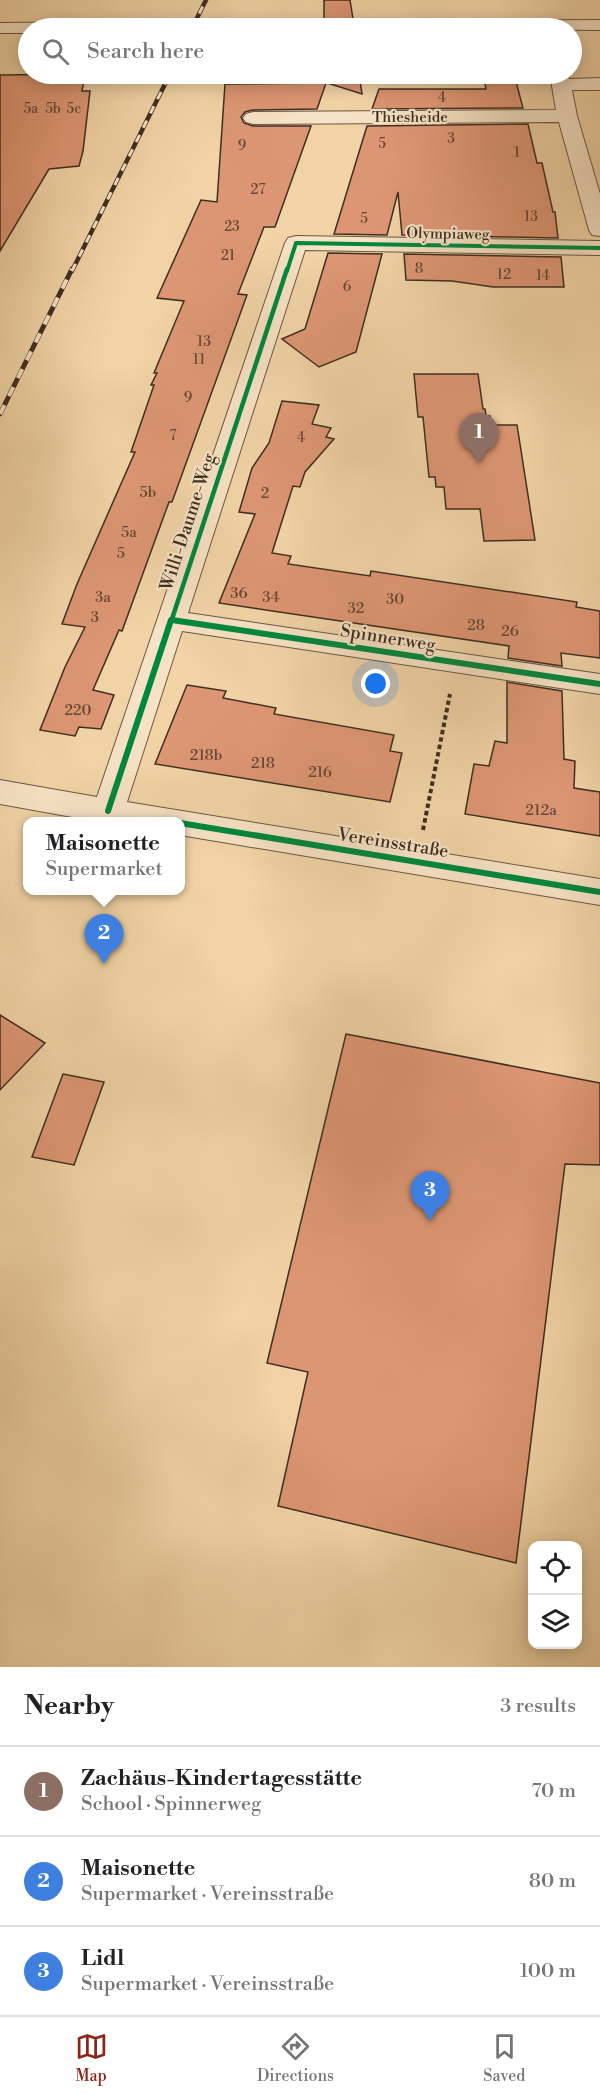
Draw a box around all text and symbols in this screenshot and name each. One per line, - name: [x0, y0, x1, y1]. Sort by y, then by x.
- search box: [18, 18, 582, 84]
- icon: search: [39, 35, 72, 68]
- text: Search here: [87, 38, 204, 65]
- house number: 4: [438, 89, 446, 107]
- house number: 5a: [24, 100, 39, 118]
- house number: 5b: [45, 100, 61, 118]
- house number: 5c: [67, 100, 81, 118]
- street label: Thiesheide: [372, 108, 448, 127]
- house number: 3: [447, 130, 455, 148]
- house number: 5: [378, 135, 386, 153]
- house number: 9: [238, 137, 246, 155]
- house number: 1: [514, 144, 520, 162]
- house number: 27: [251, 181, 265, 199]
- house number: 13: [524, 208, 538, 226]
- house number: 5: [360, 210, 368, 228]
- house number: 23: [224, 218, 240, 236]
- street label: Olympiaweg: [406, 224, 490, 244]
- house number: 21: [221, 247, 235, 265]
- house number: 8: [415, 260, 423, 278]
- house number: 12: [497, 266, 511, 284]
- house number: 14: [536, 267, 550, 285]
- house number: 6: [343, 278, 352, 296]
- house number: 13: [197, 333, 211, 351]
- house number: 11: [193, 351, 205, 369]
- house number: 9: [184, 389, 192, 407]
- pin: 1: [460, 414, 498, 463]
- house number: 7: [169, 427, 177, 445]
- house number: 4: [297, 429, 305, 447]
- street label: Willi-Daume-Weg: [155, 450, 221, 595]
- house number: 5b: [140, 483, 156, 502]
- house number: 2: [261, 484, 269, 503]
- house number: 5a: [121, 523, 137, 542]
- house number: 5: [117, 544, 125, 563]
- house number: 36: [230, 584, 248, 603]
- house number: 3a: [95, 588, 111, 607]
- house number: 34: [262, 588, 280, 607]
- house number: 30: [386, 590, 404, 609]
- house number: 32: [348, 599, 364, 618]
- house number: 3: [91, 608, 99, 627]
- house number: 28: [467, 616, 485, 635]
- street label: Spinnerweg: [339, 619, 438, 657]
- house number: 26: [501, 622, 519, 641]
- your location: [361, 669, 390, 698]
- house number: 220: [64, 701, 92, 720]
- house number: 218b: [190, 746, 222, 765]
- house number: 218: [251, 754, 275, 773]
- house number: 216: [308, 763, 332, 782]
- house number: 212a: [525, 801, 557, 820]
- popup: [23, 817, 185, 895]
- street label: Vereinsstraße: [335, 823, 450, 863]
- text: Maisonette: [45, 830, 160, 857]
- text: Supermarket: [45, 857, 163, 882]
- pin: 2: [84, 914, 124, 964]
- pin: 3: [410, 1172, 450, 1221]
- map controls: [528, 1541, 582, 1649]
- button: locate: [528, 1541, 582, 1595]
- button: layers: [528, 1595, 582, 1649]
- text: Nearby: [24, 1690, 114, 1722]
- text: 3 results: [500, 1694, 576, 1719]
- text: Zachäus-Kindertagesstätte: [81, 1765, 362, 1792]
- text: 1: [39, 1779, 48, 1804]
- text: 70 m: [532, 1779, 576, 1804]
- text: School · Spinnerweg: [81, 1792, 261, 1817]
- text: Maisonette: [81, 1855, 195, 1882]
- text: 2: [37, 1869, 50, 1894]
- text: 80 m: [529, 1869, 576, 1894]
- text: Supermarket · Vereinsstraße: [81, 1882, 334, 1907]
- text: Lidl: [81, 1945, 124, 1972]
- text: 3: [37, 1959, 50, 1984]
- text: 100 m: [520, 1959, 576, 1984]
- text: Supermarket · Vereinsstraße: [81, 1972, 334, 1997]
- tab: Map: [75, 2030, 108, 2086]
- tab: Directions: [257, 2030, 334, 2086]
- tab: Saved: [483, 2030, 525, 2086]

